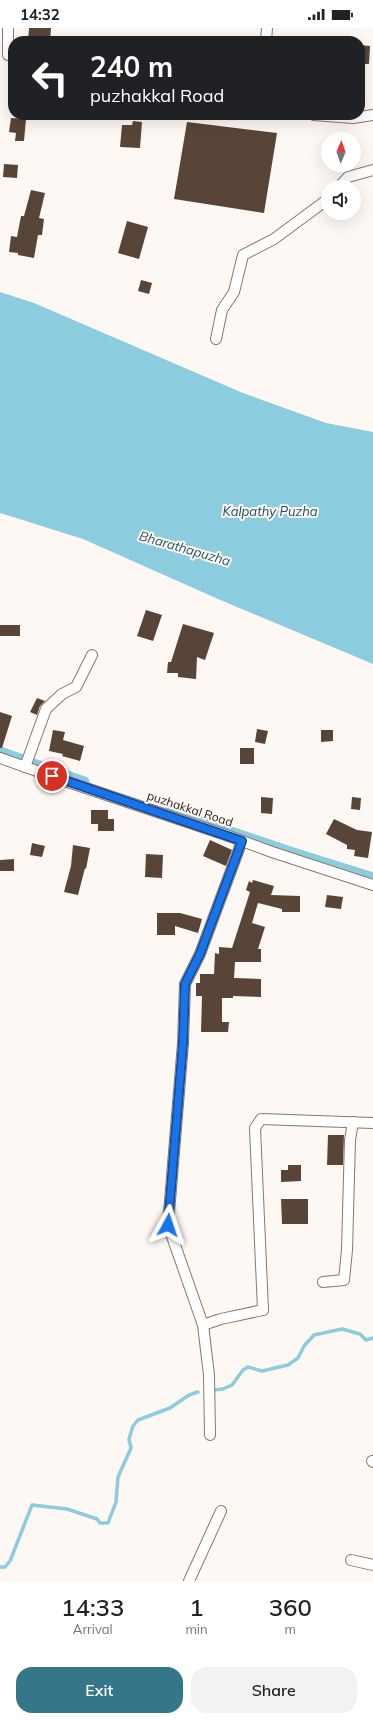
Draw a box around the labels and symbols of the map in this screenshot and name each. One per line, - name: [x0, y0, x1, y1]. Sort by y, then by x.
- north arrow: [321, 132, 361, 172]
- water label: Kalpathy Puzha: [222, 503, 318, 519]
- water label: Bharathapuzha: [138, 527, 233, 569]
- pin: [35, 759, 69, 793]
- street label: puzhakkal Road: [145, 788, 235, 829]
- position arrow: [147, 1204, 189, 1246]

